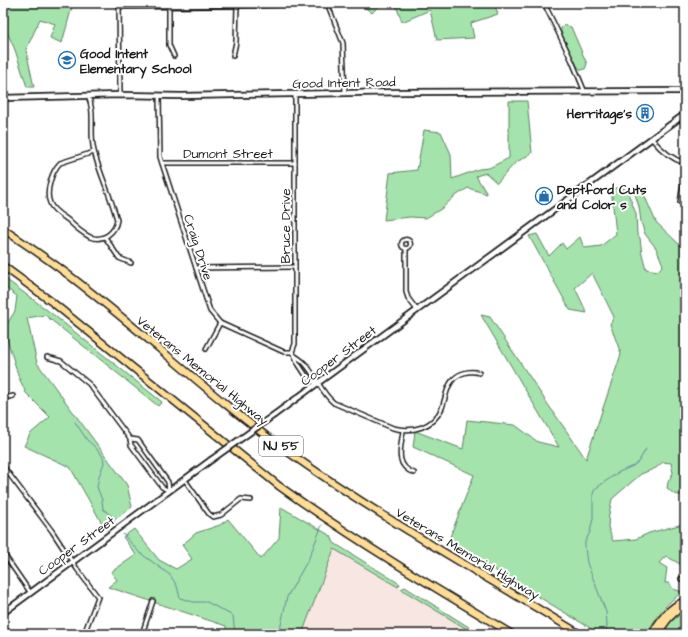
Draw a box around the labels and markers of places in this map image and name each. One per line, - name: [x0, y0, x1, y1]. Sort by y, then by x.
- place label: Good Intent Elementary School: [80, 45, 192, 79]
- school or university icon: Good Intent Elementary School: [57, 50, 77, 70]
- building icon: Herritage's: [635, 103, 655, 123]
- place label: Herritage's: [567, 105, 632, 125]
- place label: Deptford Cuts and Color s: [556, 181, 647, 214]
- shop icon: Deptford Cuts and Color s: [534, 186, 554, 206]

